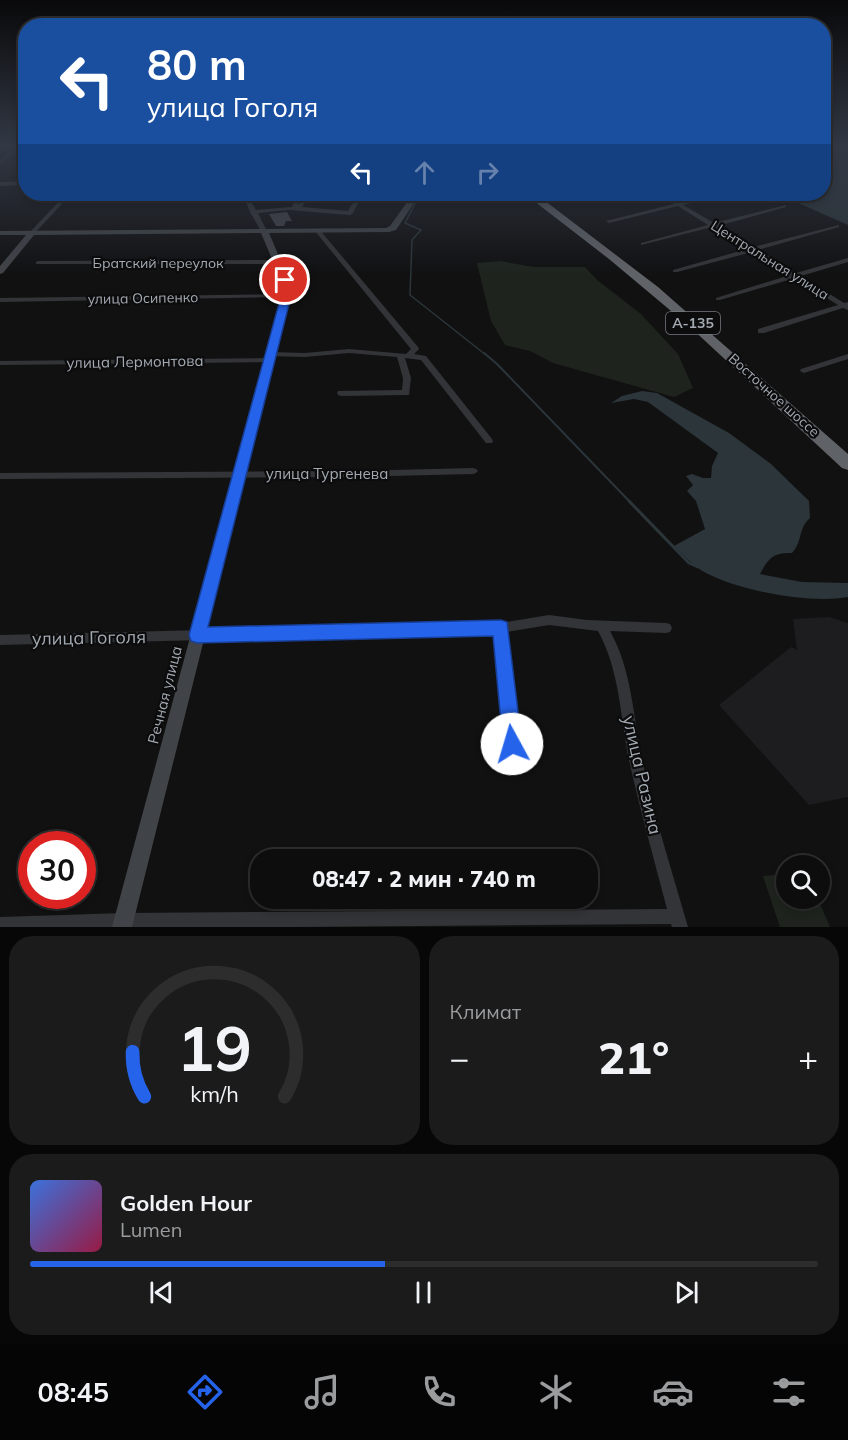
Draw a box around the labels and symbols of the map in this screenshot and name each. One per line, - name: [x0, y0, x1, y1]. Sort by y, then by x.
- street label: Центральная улица: [708, 216, 832, 304]
- street label: Братский переулок: [92, 254, 224, 272]
- pin: [259, 254, 310, 305]
- street label: улица Осипенко: [87, 288, 199, 308]
- road number: А-135: [666, 312, 720, 334]
- street label: Восточное шоссе: [725, 349, 823, 441]
- street label: улица Лермонтова: [66, 351, 204, 372]
- street label: улица Тургенева: [266, 464, 388, 483]
- street label: улица Гоголя: [32, 625, 146, 650]
- street label: Речная улица: [143, 644, 186, 746]
- position arrow: [480, 712, 544, 776]
- street label: улица Разина: [618, 713, 667, 837]
- speed limit sign: 30: [18, 831, 96, 909]

